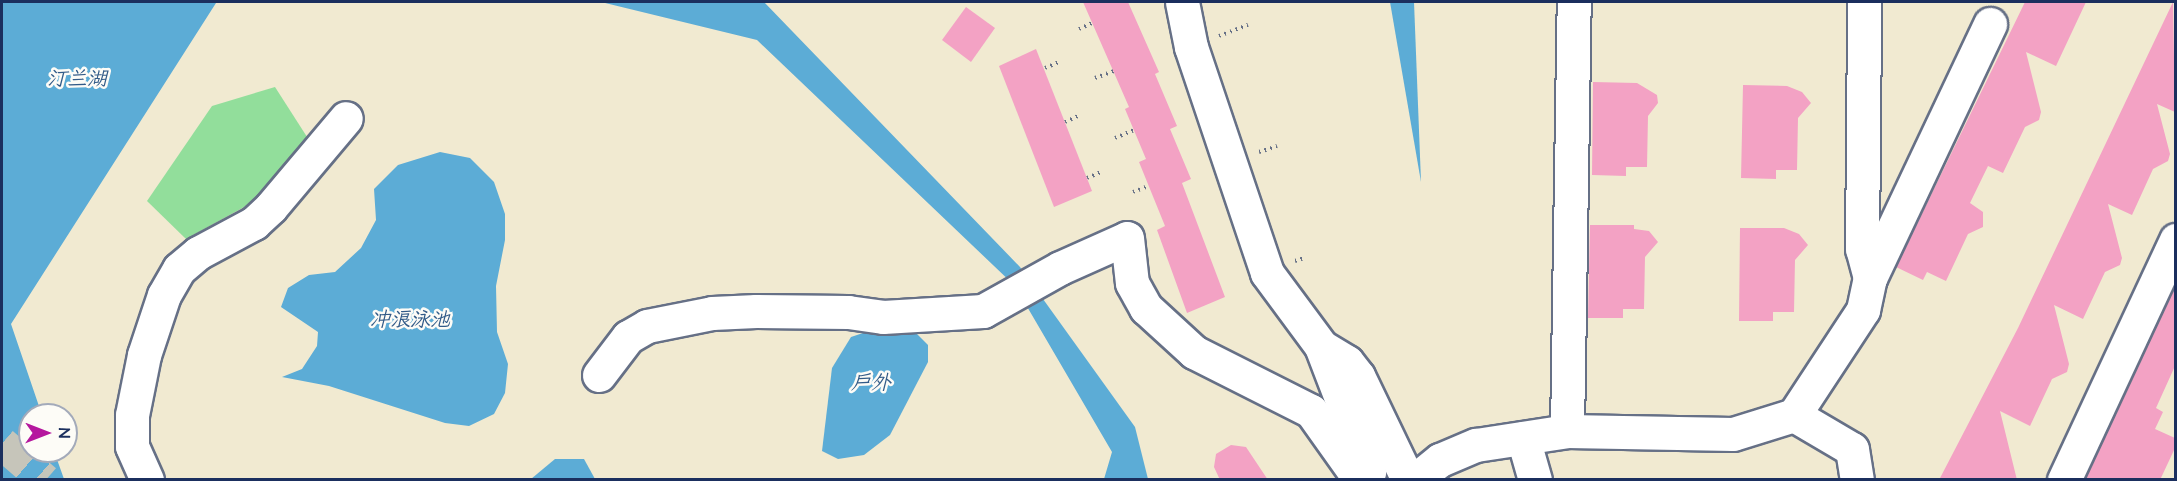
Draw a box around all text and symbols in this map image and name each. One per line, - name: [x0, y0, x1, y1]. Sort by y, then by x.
- water label: 汀兰湖: [47, 67, 107, 91]
- water label: 冲浪泳池: [370, 308, 450, 332]
- water label: 户外: [851, 371, 891, 395]
- north arrow: [18, 403, 78, 463]
- text: N: [53, 428, 75, 438]

